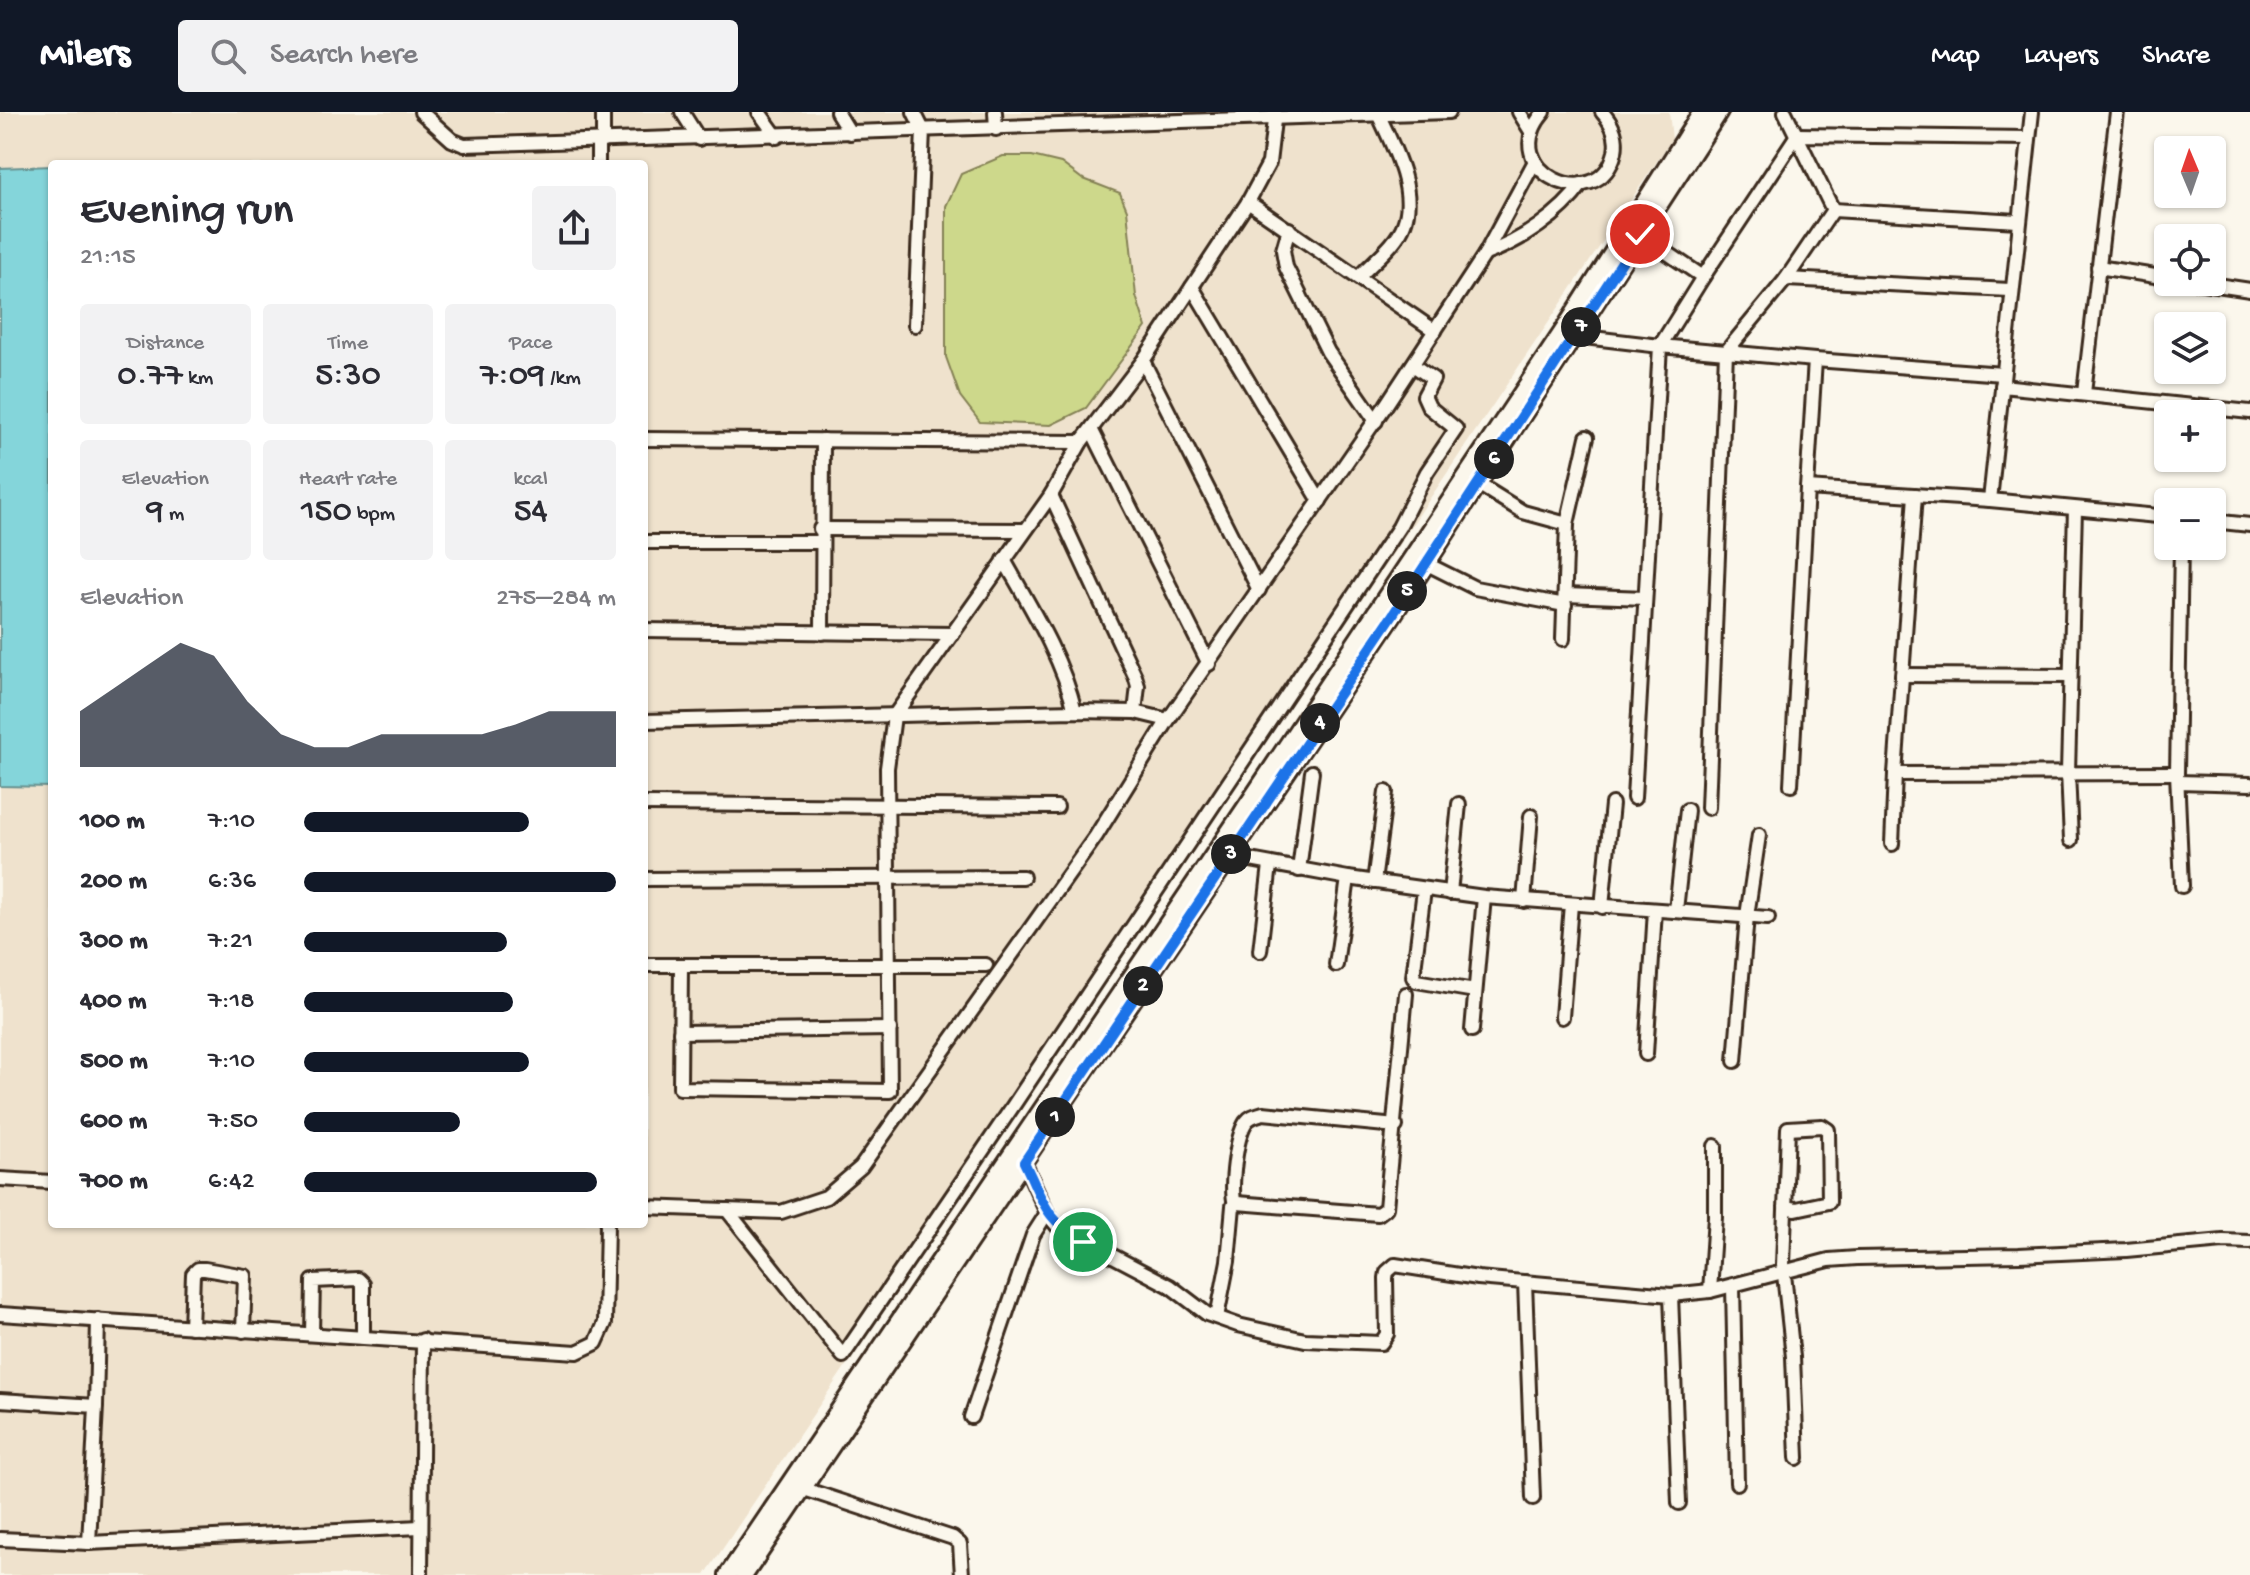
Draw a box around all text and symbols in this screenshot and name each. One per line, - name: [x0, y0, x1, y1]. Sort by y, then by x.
- search box: [178, 20, 738, 92]
- text: Milers: [40, 34, 130, 78]
- icon: search: [206, 34, 250, 78]
- text: Search here: [270, 39, 418, 74]
- text: Map: [1931, 40, 1980, 73]
- text: Layers: [2024, 40, 2098, 73]
- text: Share: [2142, 40, 2210, 73]
- north arrow: [2154, 136, 2226, 208]
- map controls: [2154, 136, 2226, 560]
- button: share: [532, 186, 616, 270]
- text: Evening run: [80, 187, 293, 239]
- pin: [1606, 200, 1674, 268]
- icon: check: [1618, 212, 1662, 256]
- button: locate: [2154, 224, 2226, 296]
- text: 21:15: [80, 243, 136, 274]
- pin: 7: [1561, 307, 1601, 347]
- button: layers: [2154, 312, 2226, 384]
- text: 7: [1575, 314, 1587, 340]
- text: Distance: [126, 331, 204, 357]
- text: Time: [328, 331, 368, 357]
- text: Pace: [509, 331, 552, 357]
- text: 0.77: [117, 357, 183, 397]
- text: 5:30: [315, 357, 381, 397]
- text: 7:09: [480, 357, 545, 397]
- text: km: [183, 366, 213, 392]
- text: /km: [545, 366, 581, 392]
- button: +: [2154, 400, 2226, 472]
- pin: 6: [1474, 439, 1514, 479]
- text: 6: [1488, 446, 1500, 472]
- text: Elevation: [122, 467, 209, 493]
- text: Heart rate: [299, 467, 397, 493]
- text: kcal: [513, 467, 548, 493]
- button: −: [2154, 488, 2226, 560]
- text: 9: [146, 493, 163, 533]
- text: 150: [301, 493, 352, 533]
- text: 54: [514, 493, 548, 533]
- text: m: [163, 502, 184, 528]
- text: bpm: [352, 502, 395, 528]
- pin: 5: [1387, 571, 1427, 611]
- text: 5: [1401, 578, 1413, 604]
- text: Elevation: [80, 584, 183, 615]
- text: 275–284 m: [496, 584, 616, 615]
- pin: 4: [1300, 703, 1340, 743]
- text: 4: [1315, 710, 1325, 736]
- text: 100 m: [80, 807, 145, 838]
- text: 7:10: [208, 807, 255, 838]
- pin: 3: [1211, 834, 1251, 874]
- text: 3: [1225, 841, 1237, 867]
- text: 200 m: [80, 867, 147, 898]
- text: 6:36: [208, 867, 256, 898]
- text: 300 m: [80, 927, 148, 958]
- text: 7:21: [208, 927, 253, 958]
- pin: 2: [1123, 966, 1163, 1006]
- text: 2: [1138, 973, 1148, 999]
- text: 400 m: [80, 987, 146, 1018]
- text: 7:18: [208, 987, 254, 1018]
- text: 500 m: [80, 1047, 148, 1078]
- text: 7:10: [208, 1047, 255, 1078]
- pin: 1: [1035, 1097, 1075, 1137]
- text: 1: [1051, 1104, 1059, 1130]
- text: 600 m: [80, 1107, 147, 1138]
- text: 7:50: [208, 1107, 258, 1138]
- text: 700 m: [80, 1167, 148, 1198]
- text: 6:42: [208, 1167, 254, 1198]
- pin: [1049, 1208, 1117, 1276]
- icon: arrive: [1061, 1220, 1105, 1264]

